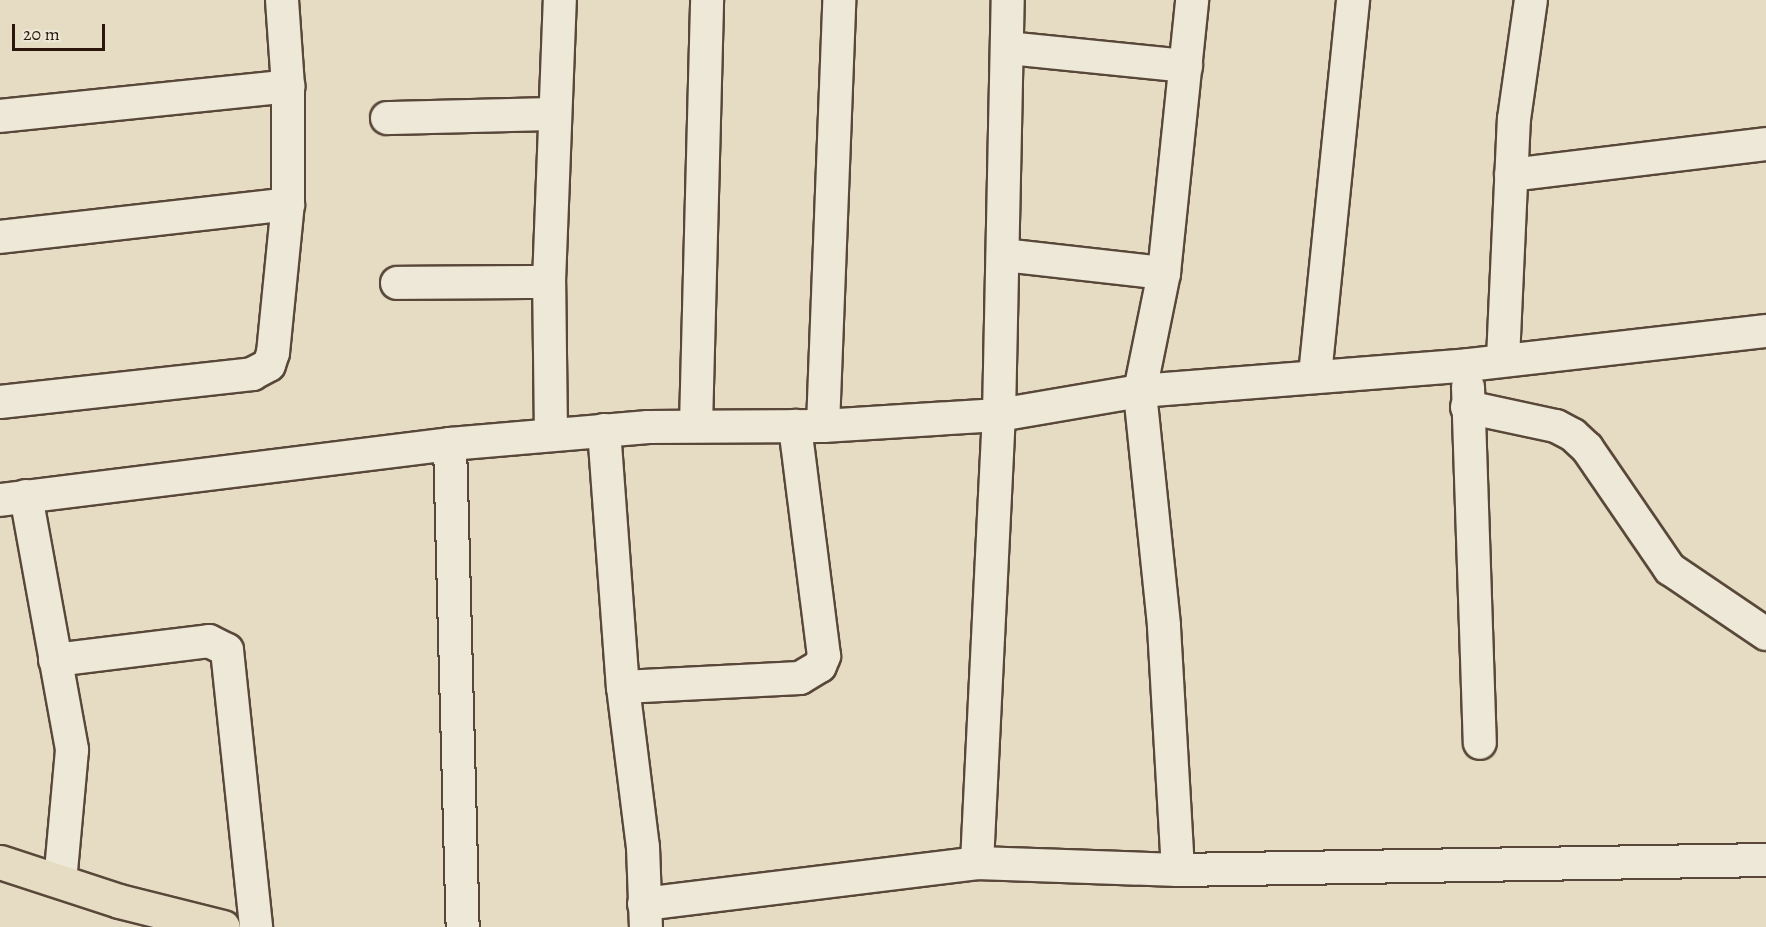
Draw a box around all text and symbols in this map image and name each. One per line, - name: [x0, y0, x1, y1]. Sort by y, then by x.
- scale bar: [15, 12, 108, 50]
- text: 20 m: [23, 22, 60, 46]

